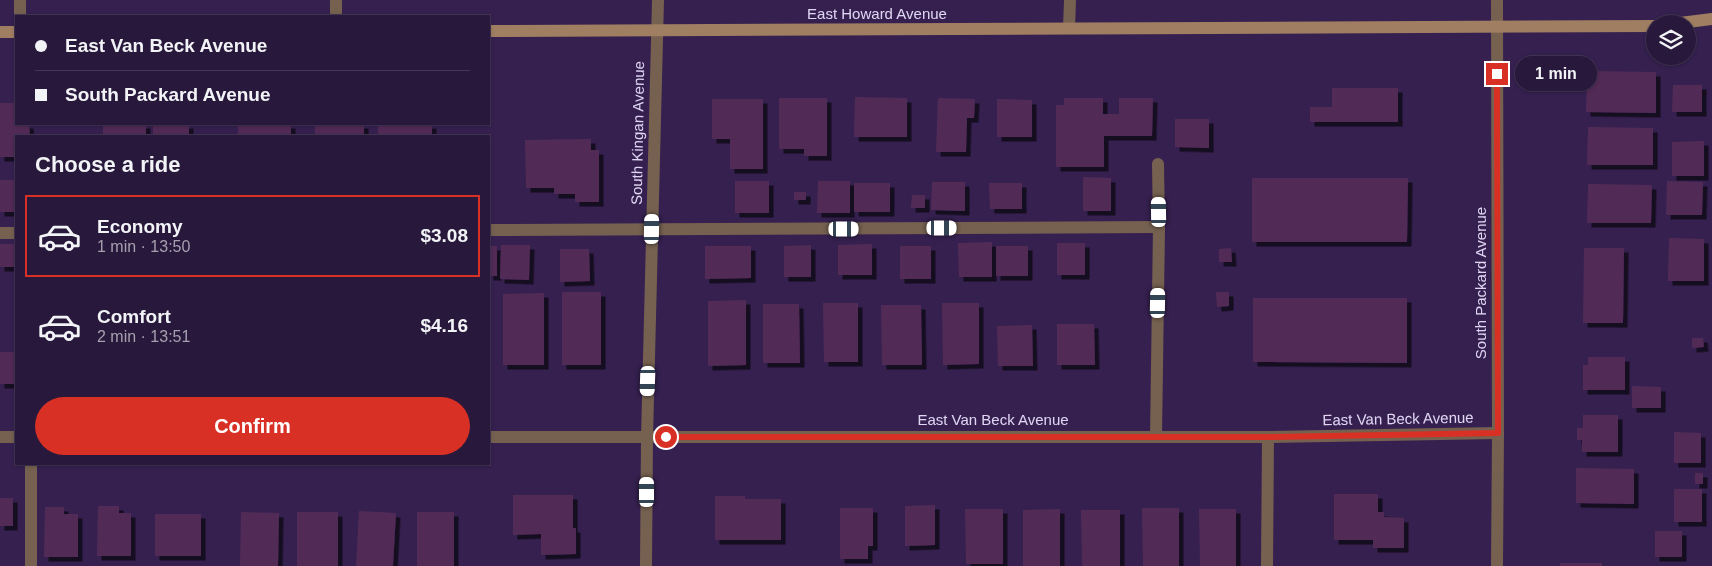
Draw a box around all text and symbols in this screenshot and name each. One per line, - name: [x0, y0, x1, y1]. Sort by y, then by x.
- street label: East Howard Avenue: [807, 5, 947, 22]
- map controls: [1646, 15, 1696, 65]
- button: layers: [1646, 15, 1696, 65]
- text: East Van Beck Avenue: [65, 35, 267, 56]
- callout: 1 min: [1514, 56, 1597, 92]
- street label: South Kingan Avenue: [628, 61, 647, 205]
- route end: [1486, 63, 1508, 85]
- text: 1 min: [1535, 65, 1577, 82]
- text: South Packard Avenue: [65, 84, 271, 105]
- text: Choose a ride: [35, 152, 180, 177]
- car: [1151, 197, 1166, 227]
- street label: South Packard Avenue: [1472, 207, 1489, 359]
- icon: car: [37, 214, 82, 259]
- car: [644, 214, 659, 244]
- text: Economy: [97, 216, 183, 237]
- car: [927, 221, 957, 236]
- car: [829, 222, 859, 237]
- text: $3.08: [420, 225, 468, 246]
- text: 1 min · 13:50: [97, 238, 190, 255]
- car: [1150, 288, 1165, 318]
- icon: car: [37, 304, 82, 349]
- text: Comfort: [97, 306, 171, 327]
- text: $4.16: [420, 315, 468, 336]
- text: 2 min · 13:51: [97, 328, 190, 345]
- car: [639, 366, 656, 396]
- button: Confirm: [35, 397, 470, 455]
- street label: East Van Beck Avenue: [1322, 409, 1474, 428]
- street label: East Van Beck Avenue: [917, 411, 1069, 428]
- route start: [655, 426, 677, 448]
- car: [639, 477, 654, 507]

